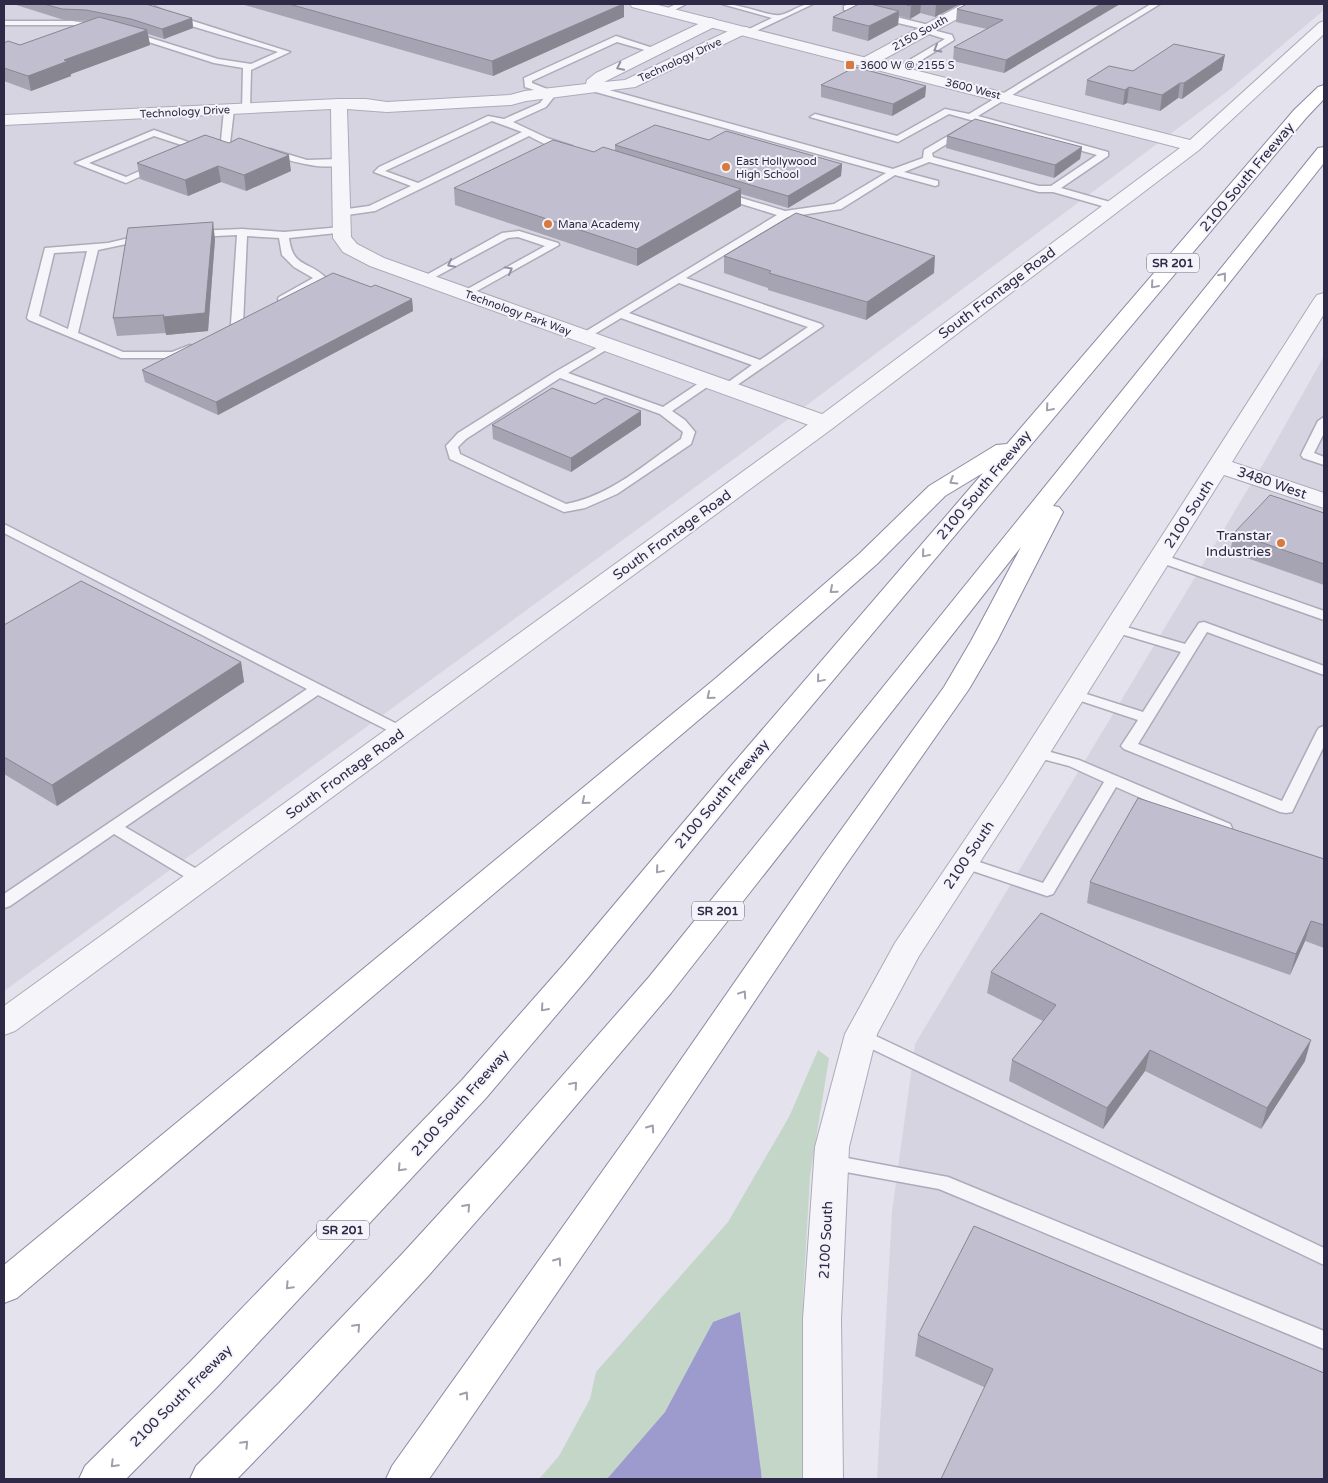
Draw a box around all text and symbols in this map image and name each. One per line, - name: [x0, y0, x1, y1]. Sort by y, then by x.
- street label: 2150 South: [890, 12, 950, 54]
- street label: Technology Drive: [636, 35, 724, 85]
- one-way arrow: [933, 43, 942, 53]
- marker: 3600 W @ 2155 S: [844, 59, 856, 71]
- place label: 3600 W @ 2155 S: [860, 59, 955, 72]
- one-way arrow: [616, 61, 625, 71]
- street label: 3600 West: [944, 76, 1002, 102]
- street label: Technology Drive: [140, 103, 230, 121]
- street label: 2100 South Freeway: [1196, 119, 1298, 235]
- place label: East Hollywood High School: [736, 155, 817, 181]
- marker: East Hollywood High School: [720, 161, 732, 173]
- marker: Mana Academy: [542, 218, 554, 230]
- place label: Mana Academy: [558, 218, 640, 231]
- street label: South Frontage Road: [935, 243, 1059, 343]
- road number: SR 201: [1147, 254, 1199, 272]
- one-way arrow: [448, 258, 457, 268]
- one-way arrow: [503, 267, 512, 277]
- one-way arrow: [1218, 273, 1226, 282]
- one-way arrow: [1152, 279, 1160, 288]
- street label: Technology Park Way: [463, 288, 573, 338]
- one-way arrow: [1045, 403, 1054, 412]
- street label: 2100 South Freeway: [933, 427, 1035, 543]
- street label: 3480 West: [1235, 463, 1310, 503]
- one-way arrow: [950, 475, 959, 485]
- street label: 2100 South: [1161, 477, 1217, 551]
- street label: South Frontage Road: [610, 486, 734, 584]
- place label: Transtar Industries: [1206, 527, 1272, 560]
- marker: Transtar Industries: [1275, 537, 1287, 549]
- one-way arrow: [922, 549, 931, 558]
- one-way arrow: [829, 584, 838, 593]
- one-way arrow: [817, 673, 826, 682]
- one-way arrow: [707, 691, 716, 699]
- street label: South Frontage Road: [283, 725, 407, 823]
- street label: 2100 South Freeway: [671, 736, 773, 852]
- one-way arrow: [582, 795, 591, 804]
- street label: 2100 South: [940, 818, 998, 892]
- one-way arrow: [657, 864, 665, 873]
- road number: SR 201: [692, 901, 744, 920]
- one-way arrow: [737, 990, 746, 1000]
- one-way arrow: [542, 1002, 550, 1011]
- street label: 2100 South Freeway: [408, 1046, 513, 1160]
- one-way arrow: [568, 1082, 577, 1091]
- one-way arrow: [645, 1124, 654, 1134]
- one-way arrow: [398, 1162, 407, 1171]
- street label: 2100 South: [815, 1200, 837, 1280]
- one-way arrow: [461, 1204, 470, 1213]
- road number: SR 201: [317, 1220, 369, 1240]
- one-way arrow: [552, 1258, 561, 1267]
- one-way arrow: [286, 1280, 295, 1289]
- one-way arrow: [351, 1324, 360, 1333]
- street label: 2100 South Freeway: [126, 1341, 236, 1451]
- one-way arrow: [459, 1391, 468, 1400]
- one-way arrow: [239, 1441, 248, 1450]
- one-way arrow: [111, 1459, 120, 1468]

